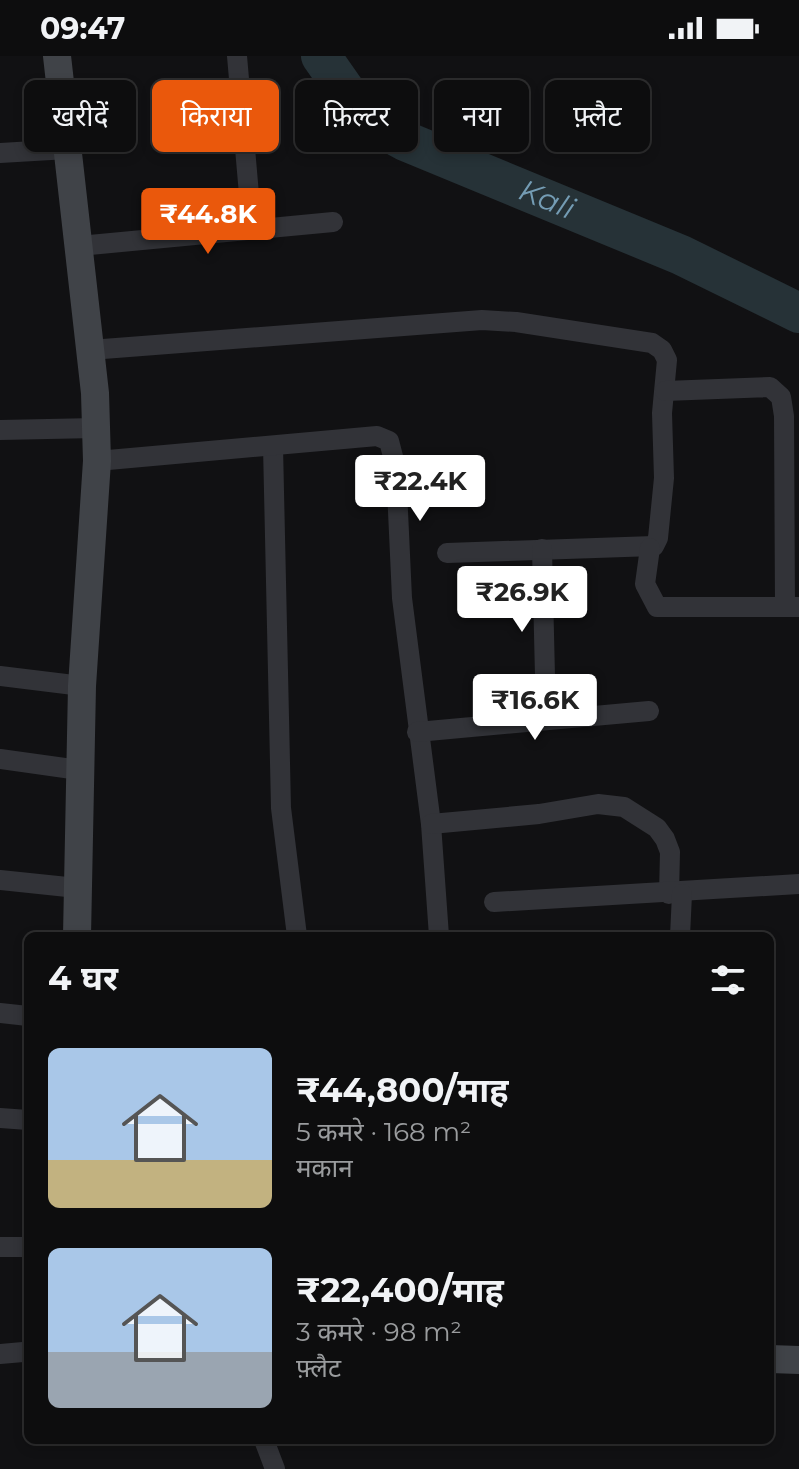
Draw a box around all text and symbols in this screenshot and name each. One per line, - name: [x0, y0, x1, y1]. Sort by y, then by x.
- text: 09:47: [40, 10, 125, 47]
- chip: खरीदें: [24, 80, 136, 152]
- chip: किराया: [152, 80, 279, 152]
- chip: फ़िल्टर: [295, 80, 418, 152]
- chip: नया: [434, 80, 529, 152]
- chip: फ़्लैट: [545, 80, 650, 152]
- water label: Kali: [514, 171, 581, 227]
- pin: ₹44.8K: [143, 188, 273, 256]
- text: ₹44.8K: [159, 198, 257, 230]
- pin: ₹22.4K: [355, 455, 485, 523]
- text: ₹22.4K: [373, 465, 467, 497]
- pin: ₹26.9K: [457, 566, 587, 634]
- text: ₹26.9K: [475, 576, 569, 608]
- pin: ₹16.6K: [470, 674, 600, 742]
- text: ₹16.6K: [491, 684, 579, 716]
- text: 4 घर: [48, 957, 118, 999]
- icon: filters: [706, 958, 750, 1002]
- text: ₹44,800/माह: [296, 1069, 509, 1111]
- icon: home: [112, 1080, 208, 1176]
- text: 5 कमरे · 168 m²: [296, 1116, 471, 1148]
- text: मकान: [296, 1152, 353, 1184]
- text: ₹22,400/माह: [296, 1269, 504, 1311]
- icon: home: [112, 1280, 208, 1376]
- text: 3 कमरे · 98 m²: [296, 1316, 462, 1348]
- text: फ़्लैट: [296, 1352, 341, 1384]

